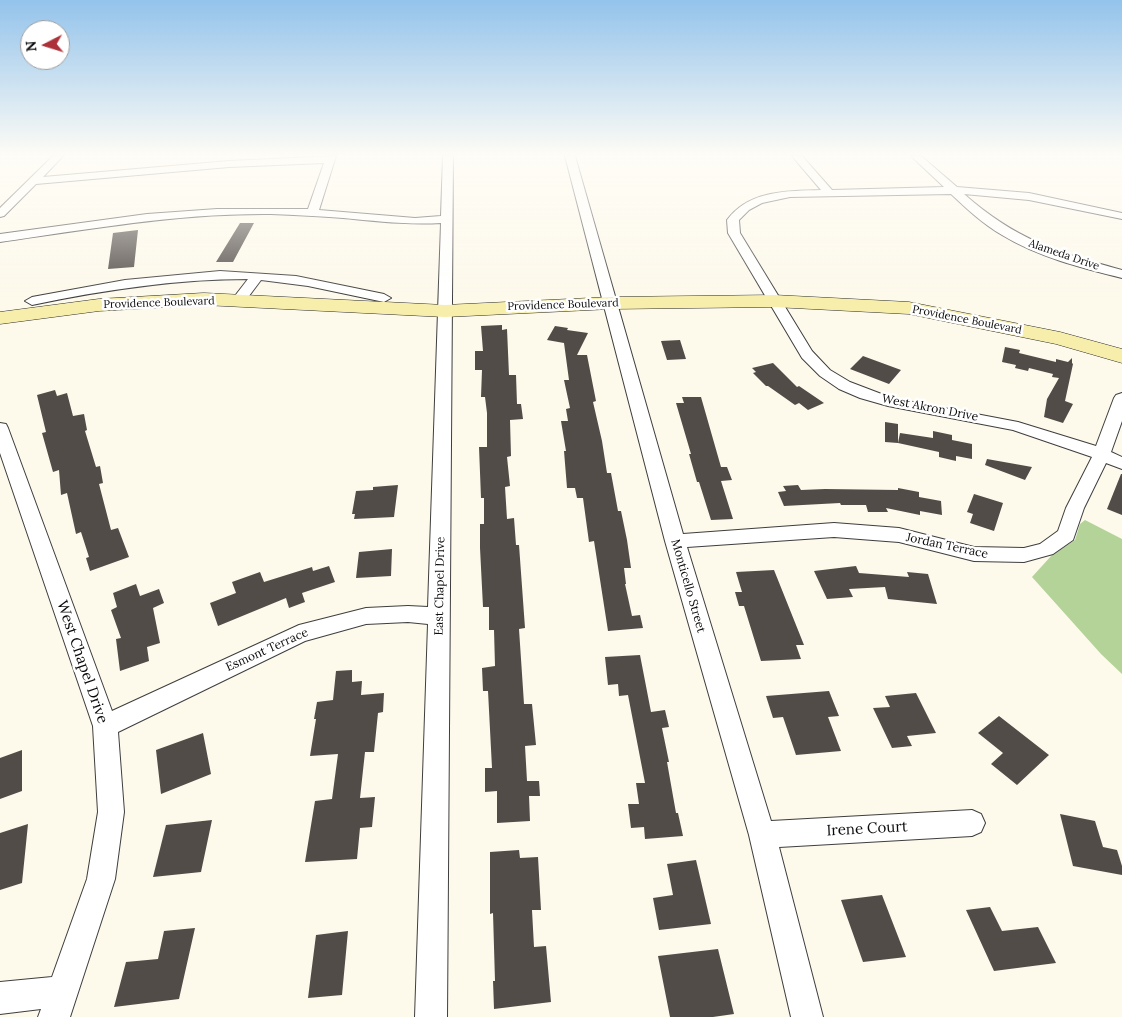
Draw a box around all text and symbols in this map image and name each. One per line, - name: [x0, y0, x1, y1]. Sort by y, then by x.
- north arrow: [20, 20, 70, 70]
- text: N: [22, 40, 40, 52]
- street label: Alameda Drive: [1027, 237, 1101, 273]
- street label: Providence Boulevard: [103, 294, 215, 312]
- street label: Providence Boulevard: [507, 296, 619, 314]
- street label: Providence Boulevard: [911, 303, 1023, 337]
- street label: West Akron Drive: [881, 392, 979, 424]
- street label: Jordan Terrace: [905, 530, 989, 562]
- street label: East Chapel Drive: [432, 536, 448, 636]
- street label: Monticello Street: [668, 538, 708, 634]
- street label: West Chapel Drive: [52, 598, 112, 726]
- street label: Esmont Terrace: [224, 625, 310, 675]
- street label: Irene Court: [826, 818, 908, 840]

